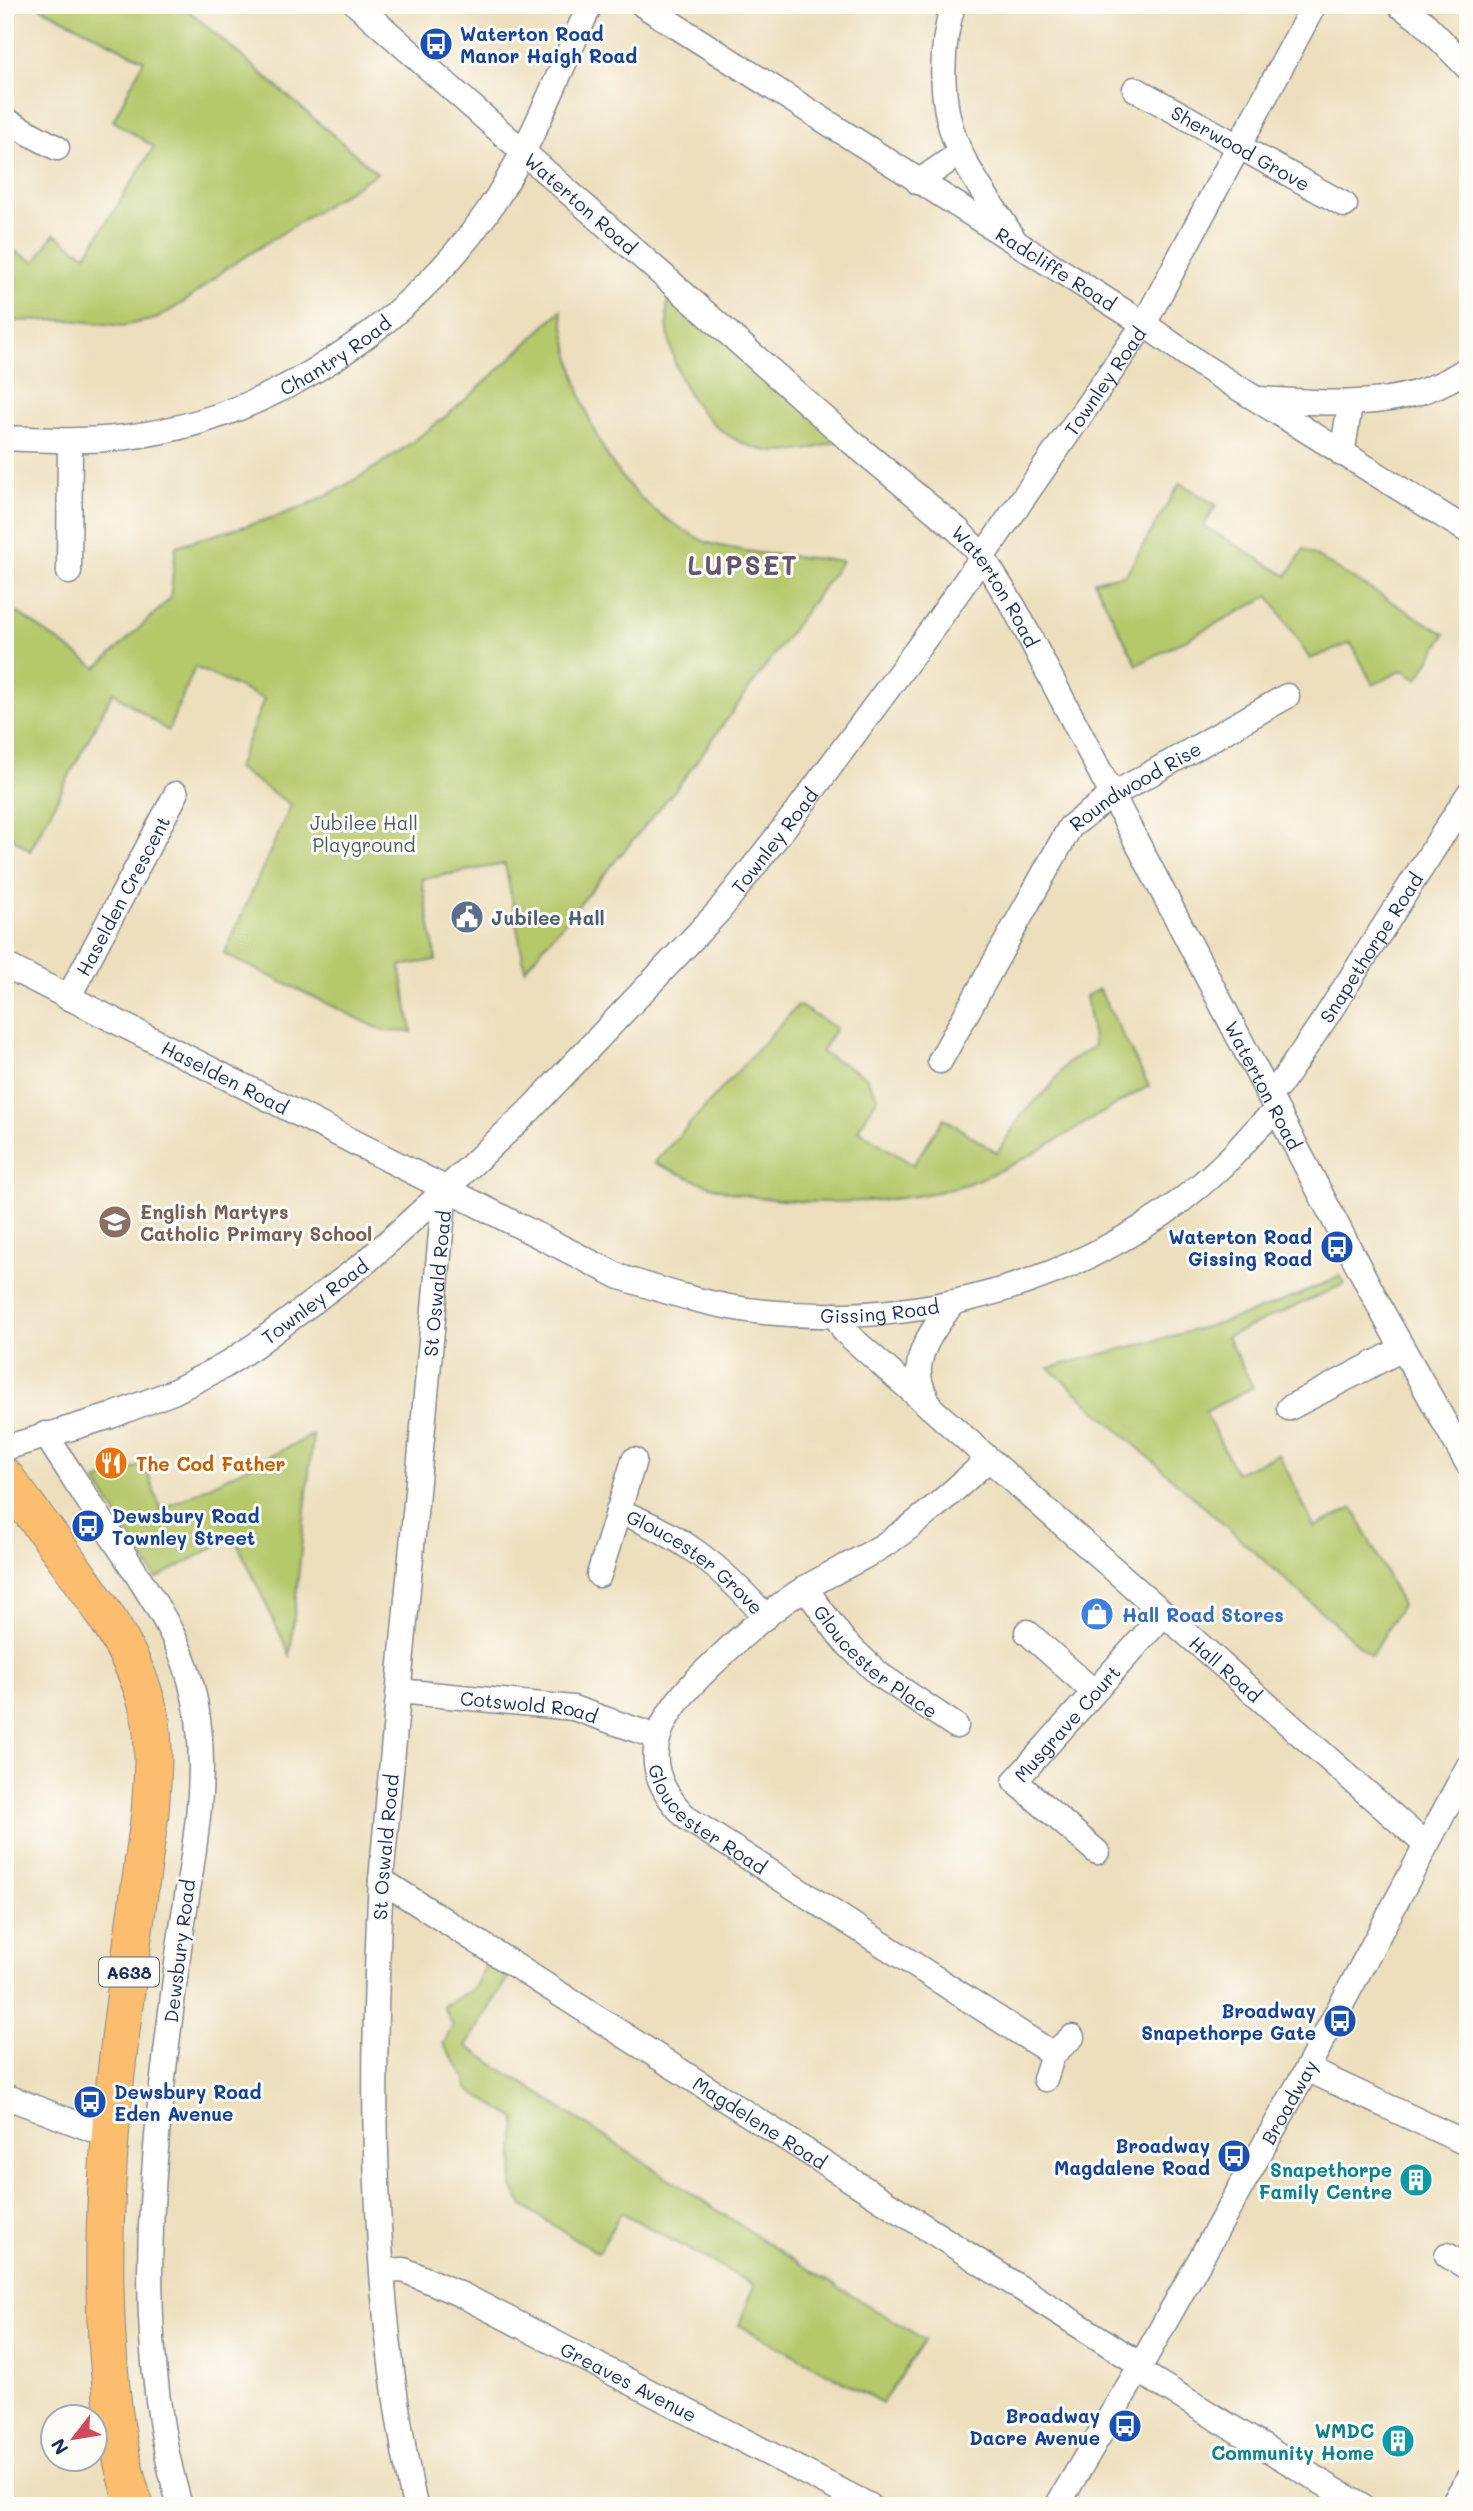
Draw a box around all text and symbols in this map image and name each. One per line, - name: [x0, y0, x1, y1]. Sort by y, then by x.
- place label: Waterton Road Manor Haigh Road: [460, 21, 637, 68]
- bus stop icon: Waterton Road Manor Haigh Road: [417, 25, 455, 63]
- street label: Sherwood Grove: [1167, 99, 1315, 196]
- street label: Waterton Road: [520, 147, 642, 259]
- street label: Radcliffe Road: [991, 221, 1121, 316]
- street label: Chantry Road: [275, 310, 396, 400]
- street label: Townley Road: [1058, 322, 1151, 440]
- street label: Waterton Road: [947, 519, 1045, 651]
- district label: LUPSET: [687, 548, 799, 582]
- street label: Roundwood Rise: [1064, 735, 1205, 836]
- street label: Townley Road: [725, 783, 823, 898]
- park label: Jubilee Hall Playground: [310, 810, 418, 857]
- street label: Haselden Crescent: [70, 811, 175, 980]
- street label: Snapethorpe Road: [1313, 868, 1428, 1027]
- public building icon: Jubilee Hall: [448, 898, 486, 936]
- place label: Jubilee Hall: [491, 905, 605, 930]
- street label: Waterton Road: [1220, 1016, 1308, 1154]
- street label: Haselden Road: [158, 1034, 293, 1119]
- place label: English Martyrs Catholic Primary School: [140, 1199, 372, 1246]
- school or university icon: English Martyrs Catholic Primary School: [96, 1203, 134, 1241]
- street label: St Oswald Road: [417, 1209, 456, 1357]
- place label: Waterton Road Gissing Road: [1168, 1224, 1312, 1271]
- bus stop icon: Waterton Road Gissing Road: [1318, 1228, 1356, 1266]
- street label: Townley Road: [256, 1253, 373, 1349]
- street label: Gissing Road: [820, 1293, 941, 1328]
- restaurant icon: The Cod Father: [92, 1444, 130, 1482]
- place label: The Cod Father: [136, 1451, 286, 1476]
- place label: Dewsbury Road Townley Street: [112, 1503, 260, 1550]
- street label: Gloucester Grove: [623, 1503, 769, 1619]
- bus stop icon: Dewsbury Road Townley Street: [69, 1507, 107, 1545]
- shop icon: Hall Road Stores: [1078, 1595, 1116, 1633]
- street label: Gloucester Place: [809, 1599, 943, 1723]
- place label: Hall Road Stores: [1122, 1602, 1284, 1627]
- street label: Hall Road: [1185, 1630, 1267, 1707]
- street label: Musgrave Court: [1008, 1659, 1125, 1787]
- street label: Cotswold Road: [459, 1685, 601, 1728]
- street label: Gloucester Road: [644, 1762, 772, 1879]
- street label: St Oswald Road: [367, 1773, 403, 1920]
- street label: Dewsbury Road: [158, 1878, 200, 2024]
- road number: A638: [99, 1958, 159, 1986]
- place label: Broadway Snapethorpe Gate: [1141, 1998, 1316, 2045]
- bus stop icon: Broadway Snapethorpe Gate: [1321, 2002, 1359, 2040]
- street label: Broadway: [1255, 2055, 1322, 2148]
- street label: Magdelene Road: [689, 2070, 832, 2174]
- place label: Dewsbury Road Eden Avenue: [114, 2079, 262, 2126]
- bus stop icon: Dewsbury Road Eden Avenue: [71, 2083, 109, 2121]
- place label: Broadway Magdalene Road: [1054, 2133, 1210, 2180]
- bus stop icon: Broadway Magdalene Road: [1215, 2137, 1253, 2175]
- place label: Snapethorpe Family Centre: [1258, 2157, 1392, 2204]
- building icon: Snapethorpe Family Centre: [1397, 2161, 1435, 2199]
- street label: Greaves Avenue: [556, 2336, 701, 2427]
- north arrow: [38, 2402, 108, 2472]
- place label: Broadway Dacre Avenue: [969, 2403, 1100, 2450]
- bus stop icon: Broadway Dacre Avenue: [1106, 2407, 1144, 2445]
- place label: WMDC Community Home: [1211, 2418, 1374, 2465]
- building icon: WMDC Community Home: [1379, 2422, 1417, 2460]
- text: N: [45, 2434, 73, 2460]

